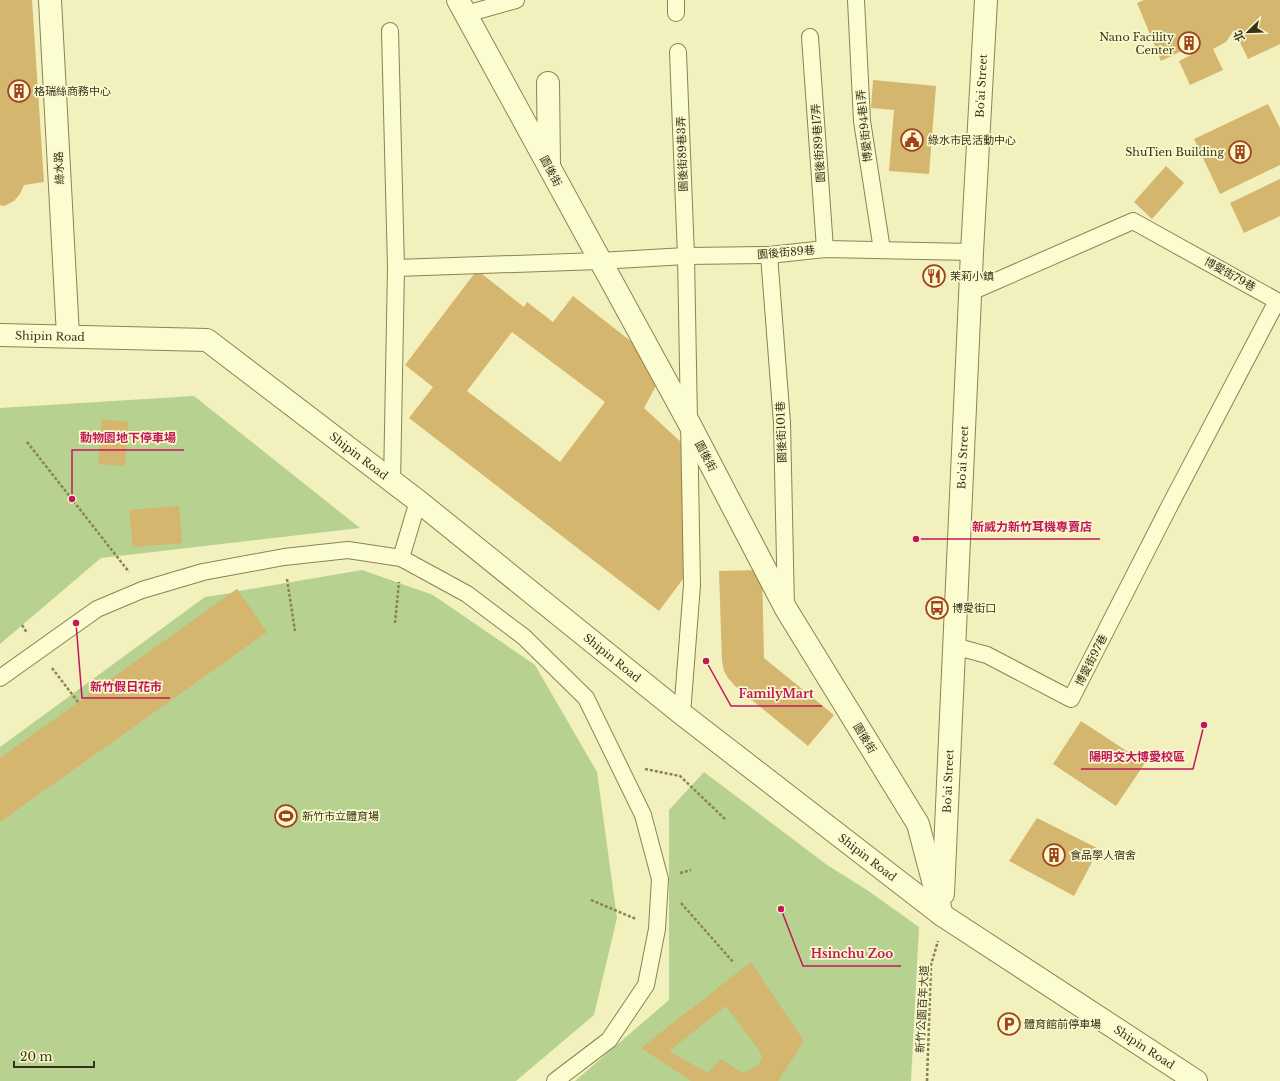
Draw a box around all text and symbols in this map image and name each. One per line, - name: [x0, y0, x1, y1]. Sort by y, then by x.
- north arrow: [1228, 12, 1268, 52]
- text: 北: [1230, 28, 1247, 44]
- place label: Nano Facility Center: [1099, 30, 1175, 57]
- building icon: Nano Facility Center: [1176, 30, 1202, 56]
- street label: Bo'ai Street: [972, 53, 990, 118]
- building icon: 格瑞絲商務中心: [6, 78, 32, 104]
- place label: 格瑞絲商務中心: [34, 84, 111, 98]
- street label: 博愛街94巷1弄: [853, 89, 875, 163]
- street label: 園後街89巷17弄: [808, 103, 828, 183]
- street label: 園後街89巷3弄: [674, 116, 690, 192]
- public building icon: 綠水市民活動中心: [899, 127, 925, 153]
- place label: 綠水市民活動中心: [928, 133, 1016, 147]
- building icon: ShuTien Building: [1227, 139, 1253, 165]
- place label: ShuTien Building: [1125, 145, 1224, 159]
- street label: 綠水路: [51, 151, 67, 185]
- street label: 園後街: [537, 153, 565, 189]
- street label: 園後街89巷: [757, 243, 815, 261]
- street label: 博愛街79巷: [1202, 254, 1258, 294]
- restaurant icon: 茉莉小鎮: [921, 263, 947, 289]
- place label: 茉莉小鎮: [950, 269, 994, 283]
- street label: Shipin Road: [15, 328, 86, 344]
- street label: 園後街101巷: [773, 401, 789, 463]
- street label: Bo'ai Street: [954, 424, 971, 490]
- callout: 動物園地下停車場: [72, 426, 184, 450]
- street label: Shipin Road: [327, 429, 391, 483]
- text: 動物園地下停車場: [80, 430, 176, 445]
- street label: 園後街: [692, 438, 720, 474]
- callout: 新威力新竹耳機專賣店: [964, 515, 1100, 539]
- text: 新威力新竹耳機專賣店: [972, 519, 1092, 534]
- bus stop icon: 博愛街口: [924, 595, 950, 621]
- place label: 博愛街口: [952, 601, 996, 615]
- street label: Shipin Road: [581, 630, 644, 685]
- street label: 博愛街97巷: [1072, 632, 1110, 688]
- callout: 新竹假日花市: [82, 674, 170, 698]
- text: 新竹假日花市: [90, 679, 162, 694]
- callout: FamilyMart: [731, 682, 822, 706]
- text: FamilyMart: [738, 686, 814, 701]
- street label: 園後街: [851, 720, 879, 756]
- callout: 陽明交大博愛校區: [1081, 745, 1193, 769]
- street label: Bo'ai Street: [940, 748, 957, 813]
- text: 陽明交大博愛校區: [1089, 749, 1185, 764]
- sports icon: 新竹市立體育場: [273, 803, 299, 829]
- place label: 新竹市立體育場: [302, 809, 379, 823]
- street label: Shipin Road: [835, 830, 900, 885]
- building icon: 食品學人宿舍: [1041, 842, 1067, 868]
- place label: 食品學人宿舍: [1070, 848, 1136, 862]
- callout: Hsinchu Zoo: [803, 942, 901, 966]
- text: Hsinchu Zoo: [811, 946, 893, 961]
- street label: 新竹公園百年大道: [913, 965, 931, 1053]
- parking icon: 體育館前停車場: [996, 1011, 1022, 1037]
- place label: 體育館前停車場: [1024, 1017, 1101, 1031]
- street label: Shipin Road: [1111, 1022, 1178, 1072]
- scale bar: [14, 1043, 94, 1069]
- text: 20 m: [20, 1049, 52, 1064]

